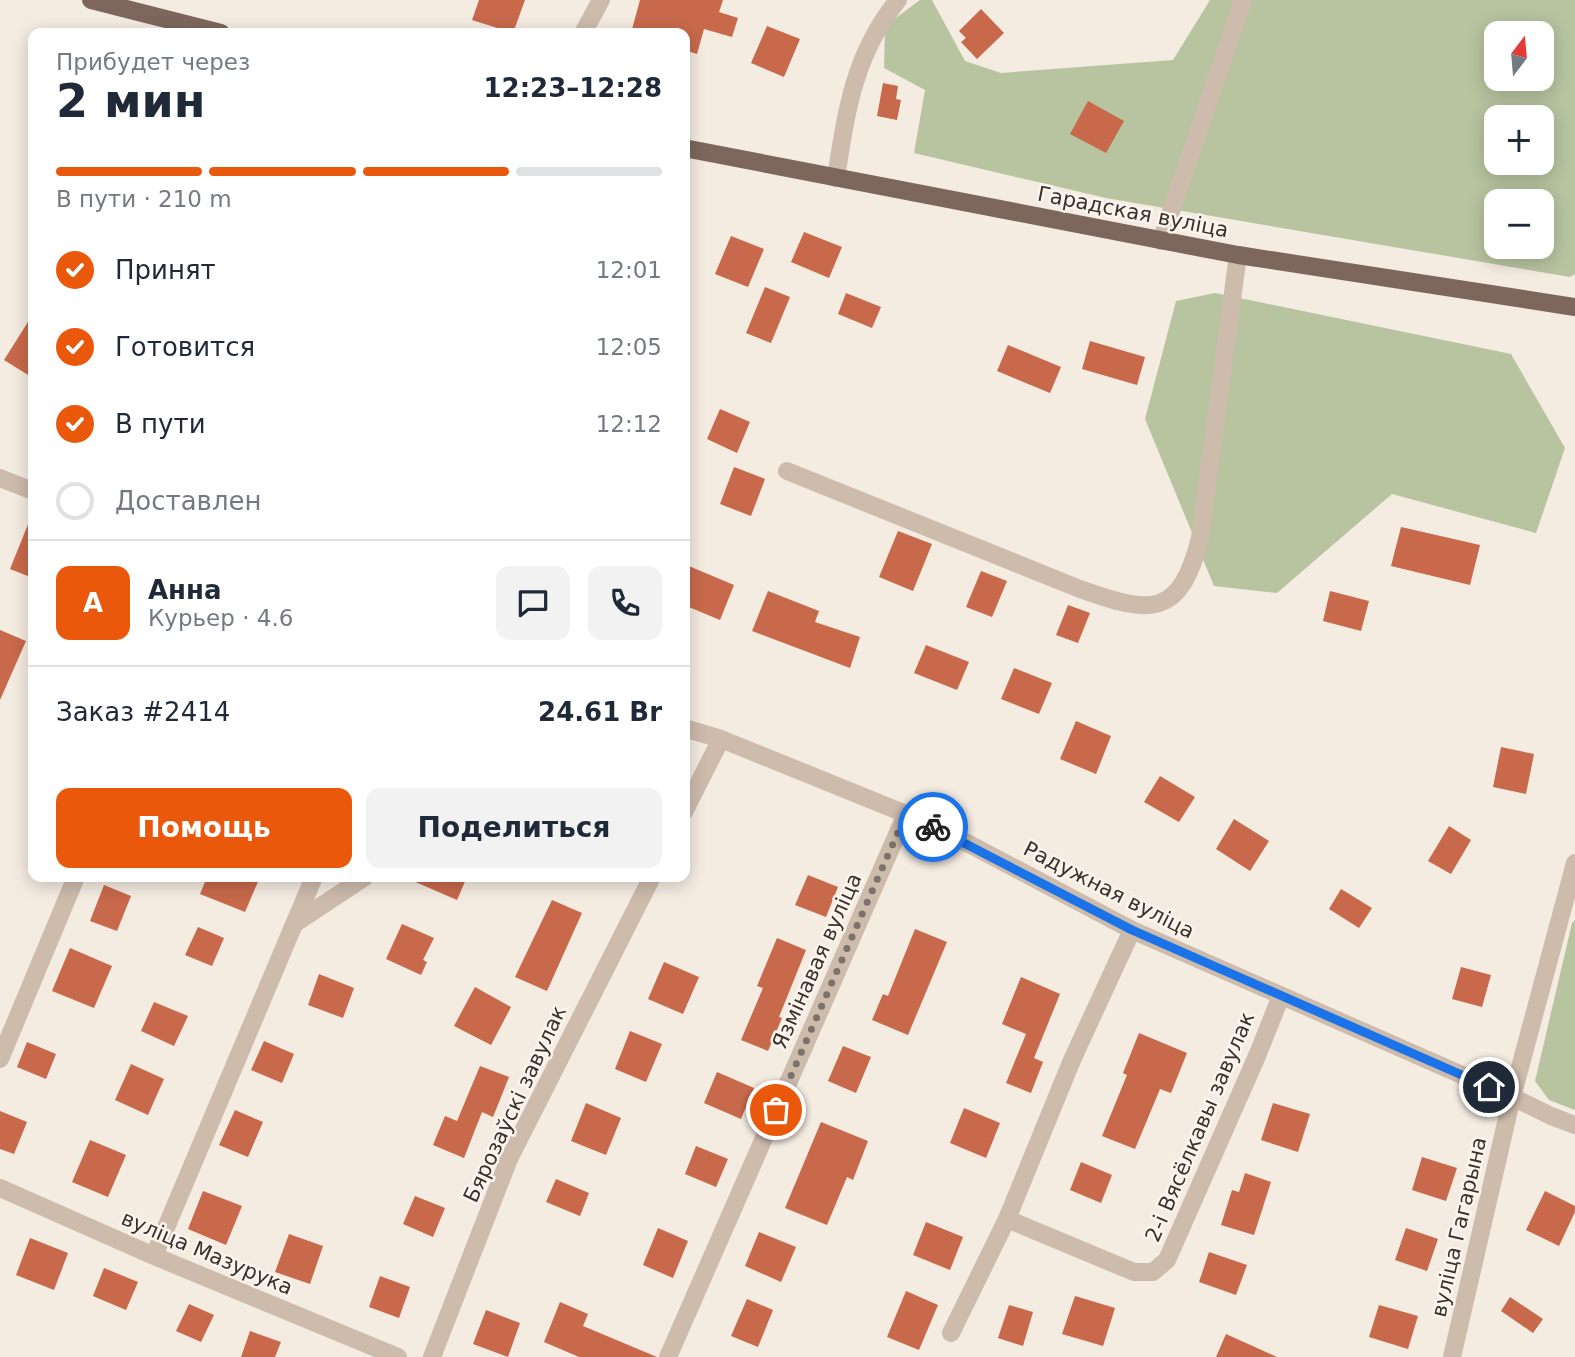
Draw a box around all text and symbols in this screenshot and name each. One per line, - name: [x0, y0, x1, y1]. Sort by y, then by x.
- north arrow: [1484, 21, 1554, 91]
- map controls: [1484, 21, 1554, 259]
- text: Прибудет через: [56, 49, 250, 75]
- text: 12:23–12:28: [483, 73, 662, 103]
- text: 2 мин: [56, 74, 206, 128]
- button: +: [1484, 105, 1554, 175]
- street label: Гарадская вуліца: [1035, 182, 1231, 242]
- text: В пути · 210 m: [56, 186, 232, 212]
- button: −: [1484, 189, 1554, 259]
- icon: check: [56, 251, 94, 289]
- text: Принят: [115, 255, 216, 285]
- text: 12:01: [596, 257, 662, 283]
- icon: check: [56, 328, 94, 366]
- text: Готовится: [115, 332, 255, 362]
- text: 12:05: [596, 334, 662, 360]
- icon: check: [56, 405, 94, 443]
- text: В пути: [115, 409, 206, 439]
- text: 12:12: [596, 411, 662, 437]
- text: Доставлен: [115, 486, 262, 516]
- button: chat: [496, 566, 570, 640]
- button: phone: [588, 566, 662, 640]
- text: Анна: [148, 575, 222, 605]
- text: А: [83, 588, 103, 618]
- text: Курьер · 4.6: [148, 605, 293, 631]
- text: Заказ #2414: [56, 697, 230, 727]
- text: 24.61 Br: [538, 697, 662, 727]
- button: Помощь: [56, 788, 352, 868]
- button: Поделиться: [366, 788, 662, 868]
- courier: [898, 792, 968, 862]
- icon: bike: [914, 808, 952, 846]
- street label: Радужная вуліца: [1020, 837, 1198, 943]
- street label: Язмінавая вуліца: [767, 869, 867, 1053]
- street label: Бярозаўскі завулак: [459, 1002, 571, 1206]
- street label: 2-і Вясёлкавы завулак: [1141, 1008, 1259, 1246]
- pin: [1459, 1057, 1519, 1117]
- icon: home: [1470, 1068, 1508, 1106]
- pin: [746, 1080, 806, 1140]
- icon: bag: [757, 1091, 795, 1129]
- street label: вуліца Гагарына: [1427, 1135, 1491, 1319]
- street label: вуліца Мазурука: [118, 1206, 296, 1300]

